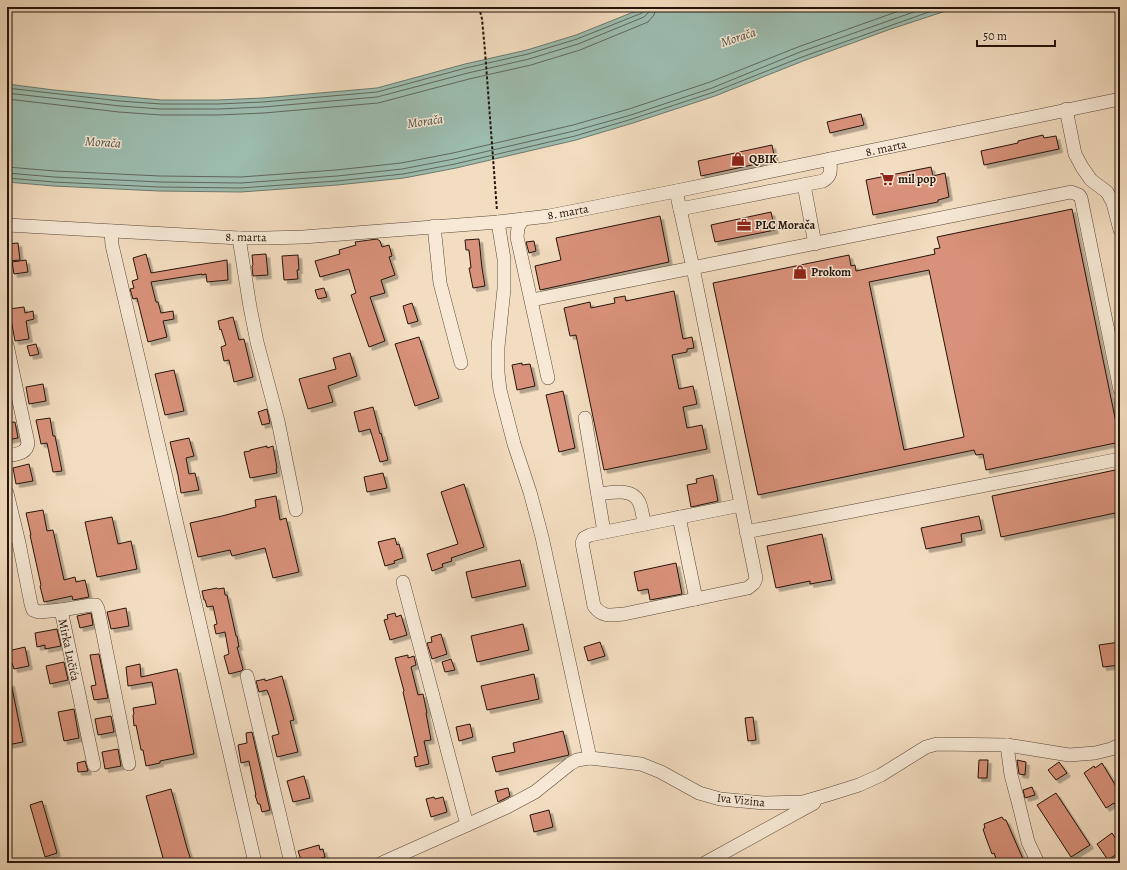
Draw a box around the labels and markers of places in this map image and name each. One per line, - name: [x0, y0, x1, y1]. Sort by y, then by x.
- shop icon: QBIK: [730, 151, 746, 167]
- place label: QBIK: [749, 151, 777, 167]
- supermarket icon: mil pop: [879, 171, 895, 187]
- place label: mil pop: [898, 171, 936, 187]
- office icon: PLC Morača: [736, 217, 752, 233]
- place label: PLC Morača: [755, 217, 816, 233]
- shop icon: Prokom: [792, 264, 808, 280]
- place label: Prokom: [811, 264, 851, 280]

